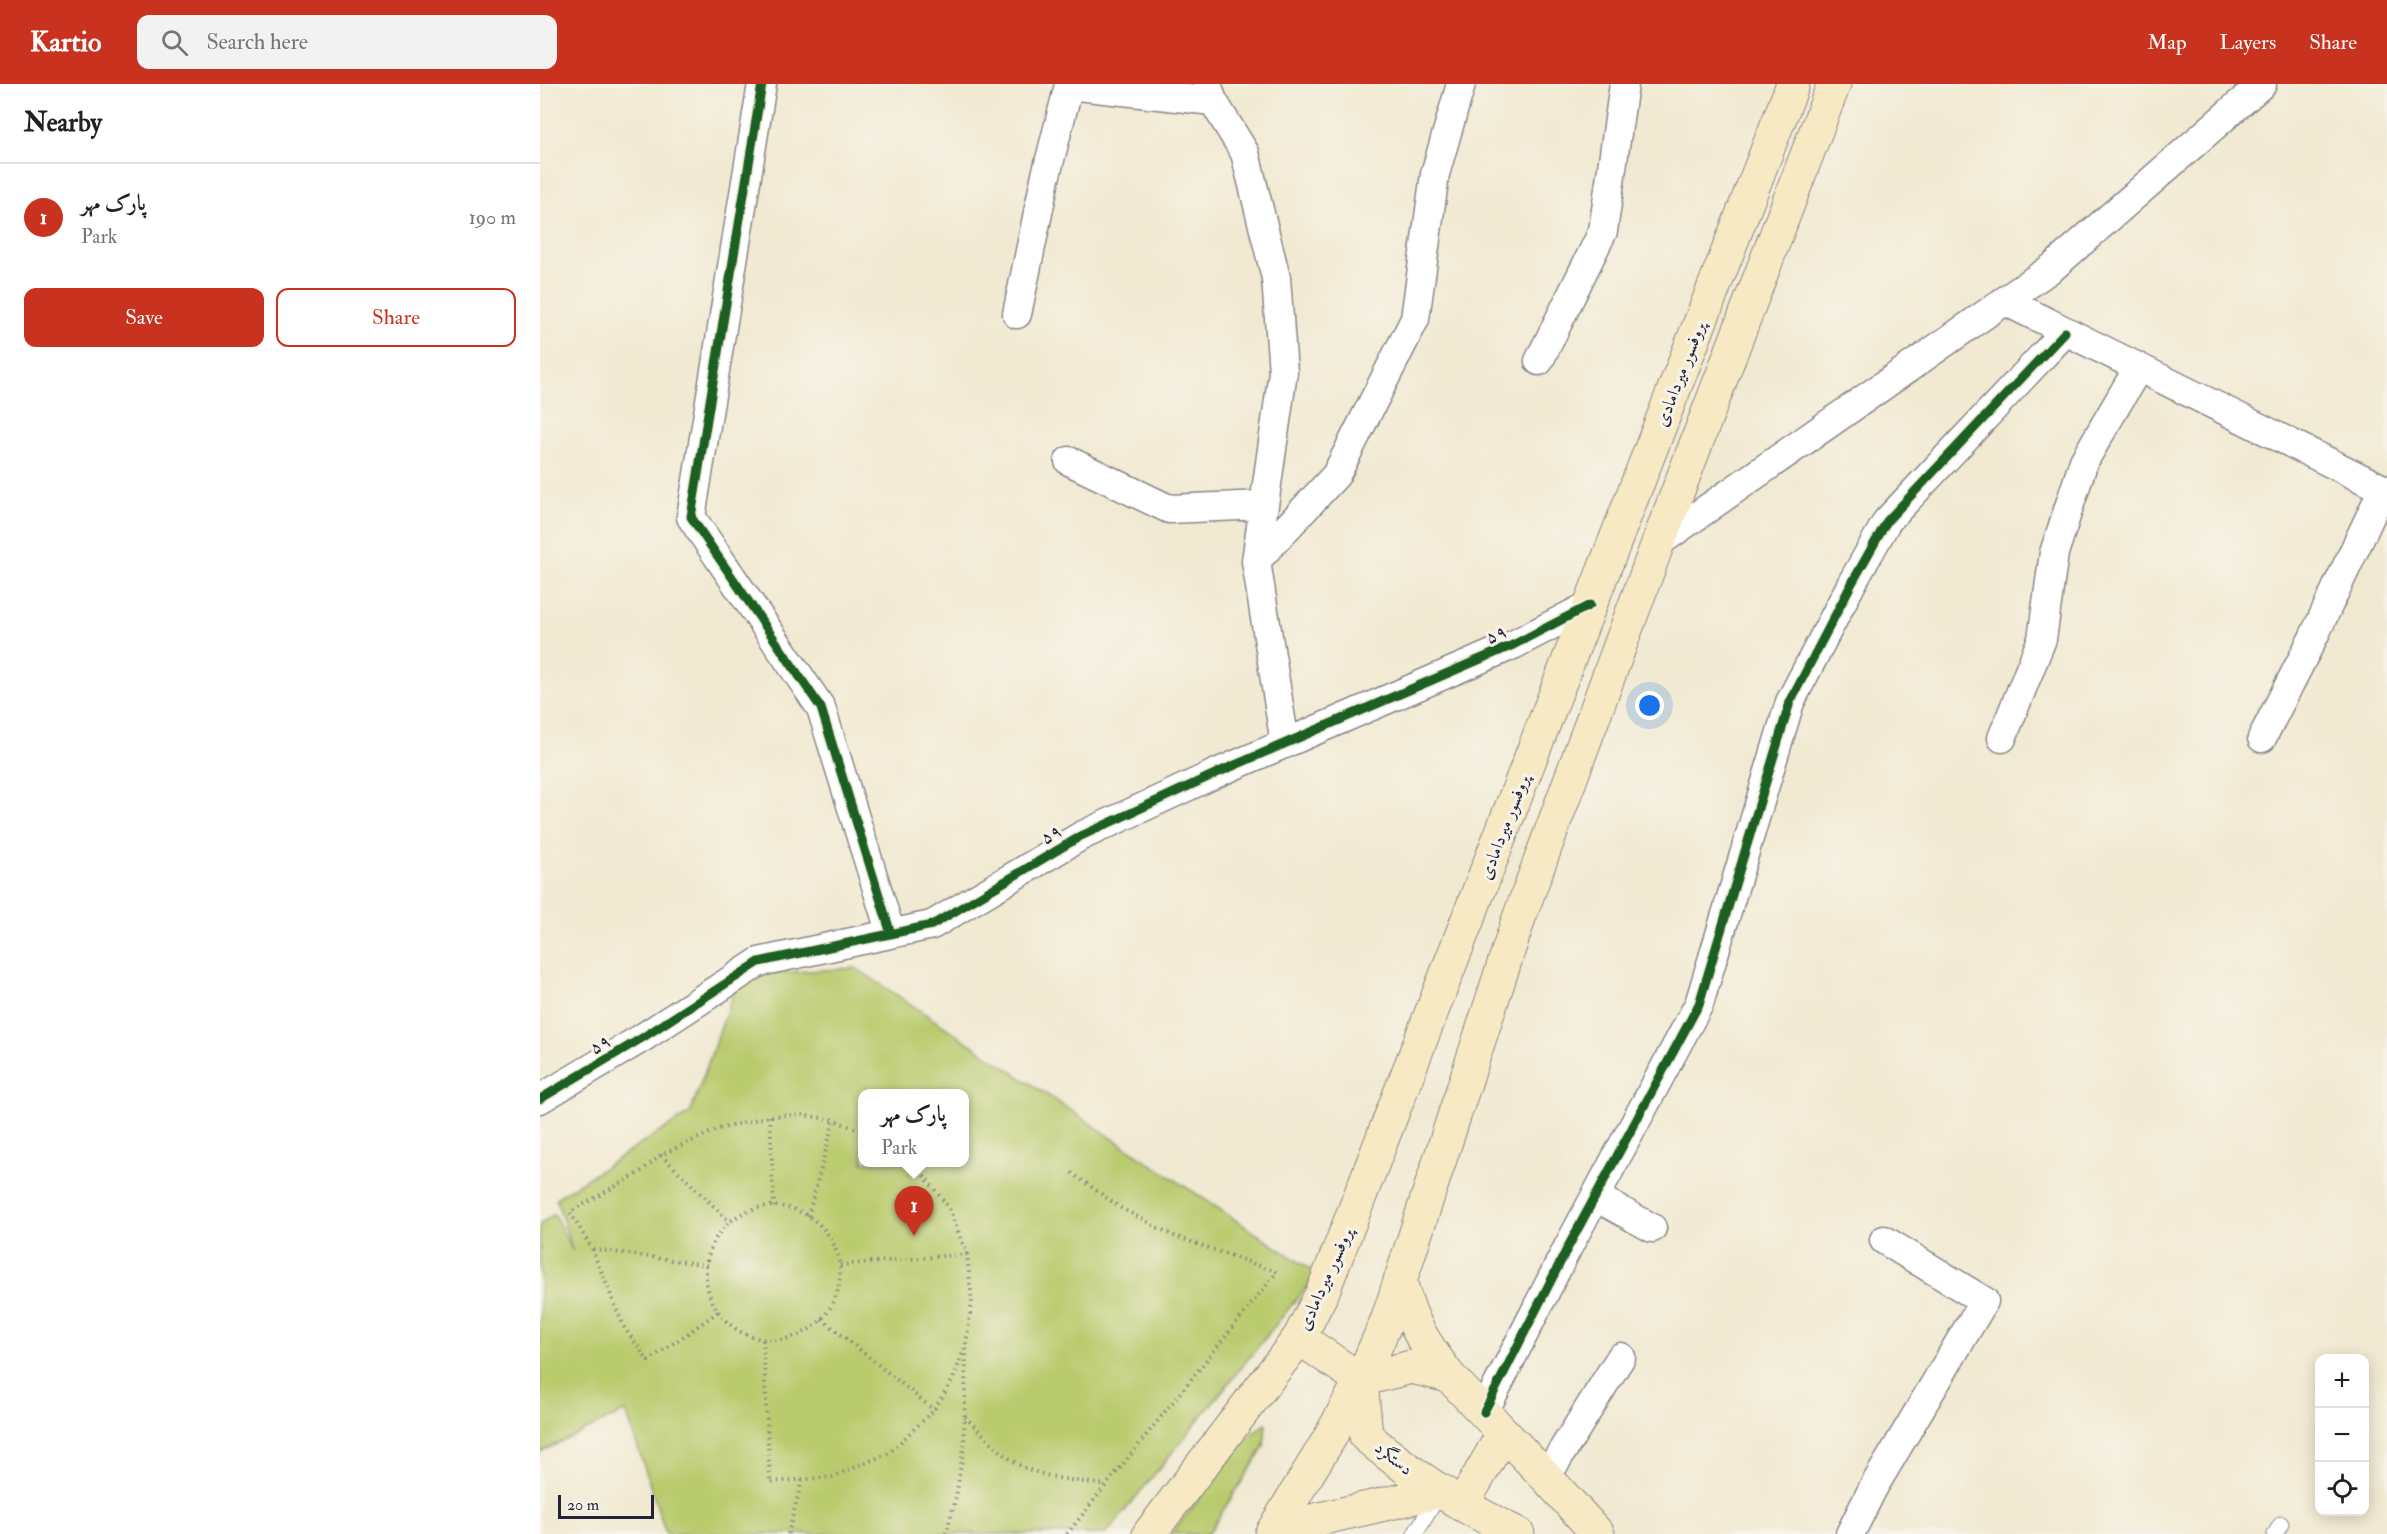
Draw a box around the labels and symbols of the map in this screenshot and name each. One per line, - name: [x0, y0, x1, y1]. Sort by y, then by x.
- street label: پروفسور میردامادی: [1650, 317, 1712, 430]
- street label: ۵۹: [1482, 620, 1511, 649]
- your location: [1635, 691, 1664, 720]
- street label: پروفسور میردامادی: [1474, 770, 1536, 883]
- street label: ۵۹: [1036, 819, 1066, 850]
- street label: ۵۹: [585, 1029, 615, 1060]
- pin: 1: [894, 1186, 934, 1236]
- street label: پروفسور میردامادی: [1293, 1222, 1359, 1334]
- street label: دستگرد: [1370, 1436, 1418, 1481]
- scale bar: [558, 1492, 654, 1520]

